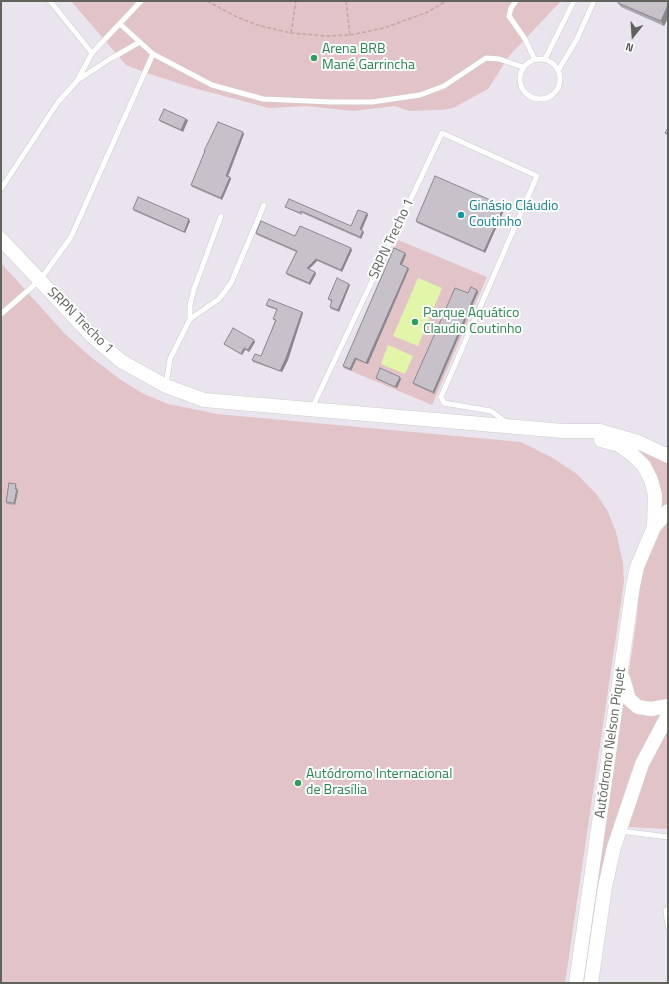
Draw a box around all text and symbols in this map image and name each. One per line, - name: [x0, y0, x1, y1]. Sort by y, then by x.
- north arrow: [613, 16, 653, 56]
- text: N: [624, 39, 635, 56]
- place label: Arena BRB Mané Garrincha: [322, 42, 415, 74]
- marker: Arena BRB Mané Garrincha: [309, 53, 319, 63]
- street label: SRPN Trecho 1: [366, 196, 418, 282]
- place label: Ginásio Cláudio Coutinho: [469, 199, 558, 232]
- marker: Ginásio Cláudio Coutinho: [456, 210, 466, 220]
- street label: SRPN Trecho 1: [43, 284, 117, 358]
- place label: Parque Aquático Claudio Coutinho: [423, 306, 522, 338]
- marker: Parque Aquático Claudio Coutinho: [410, 317, 420, 327]
- street label: Autódromo Nelson Piquet: [592, 667, 630, 819]
- place label: Autódromo Internacional de Brasília: [306, 767, 452, 800]
- marker: Autódromo Internacional de Brasília: [293, 778, 303, 788]

